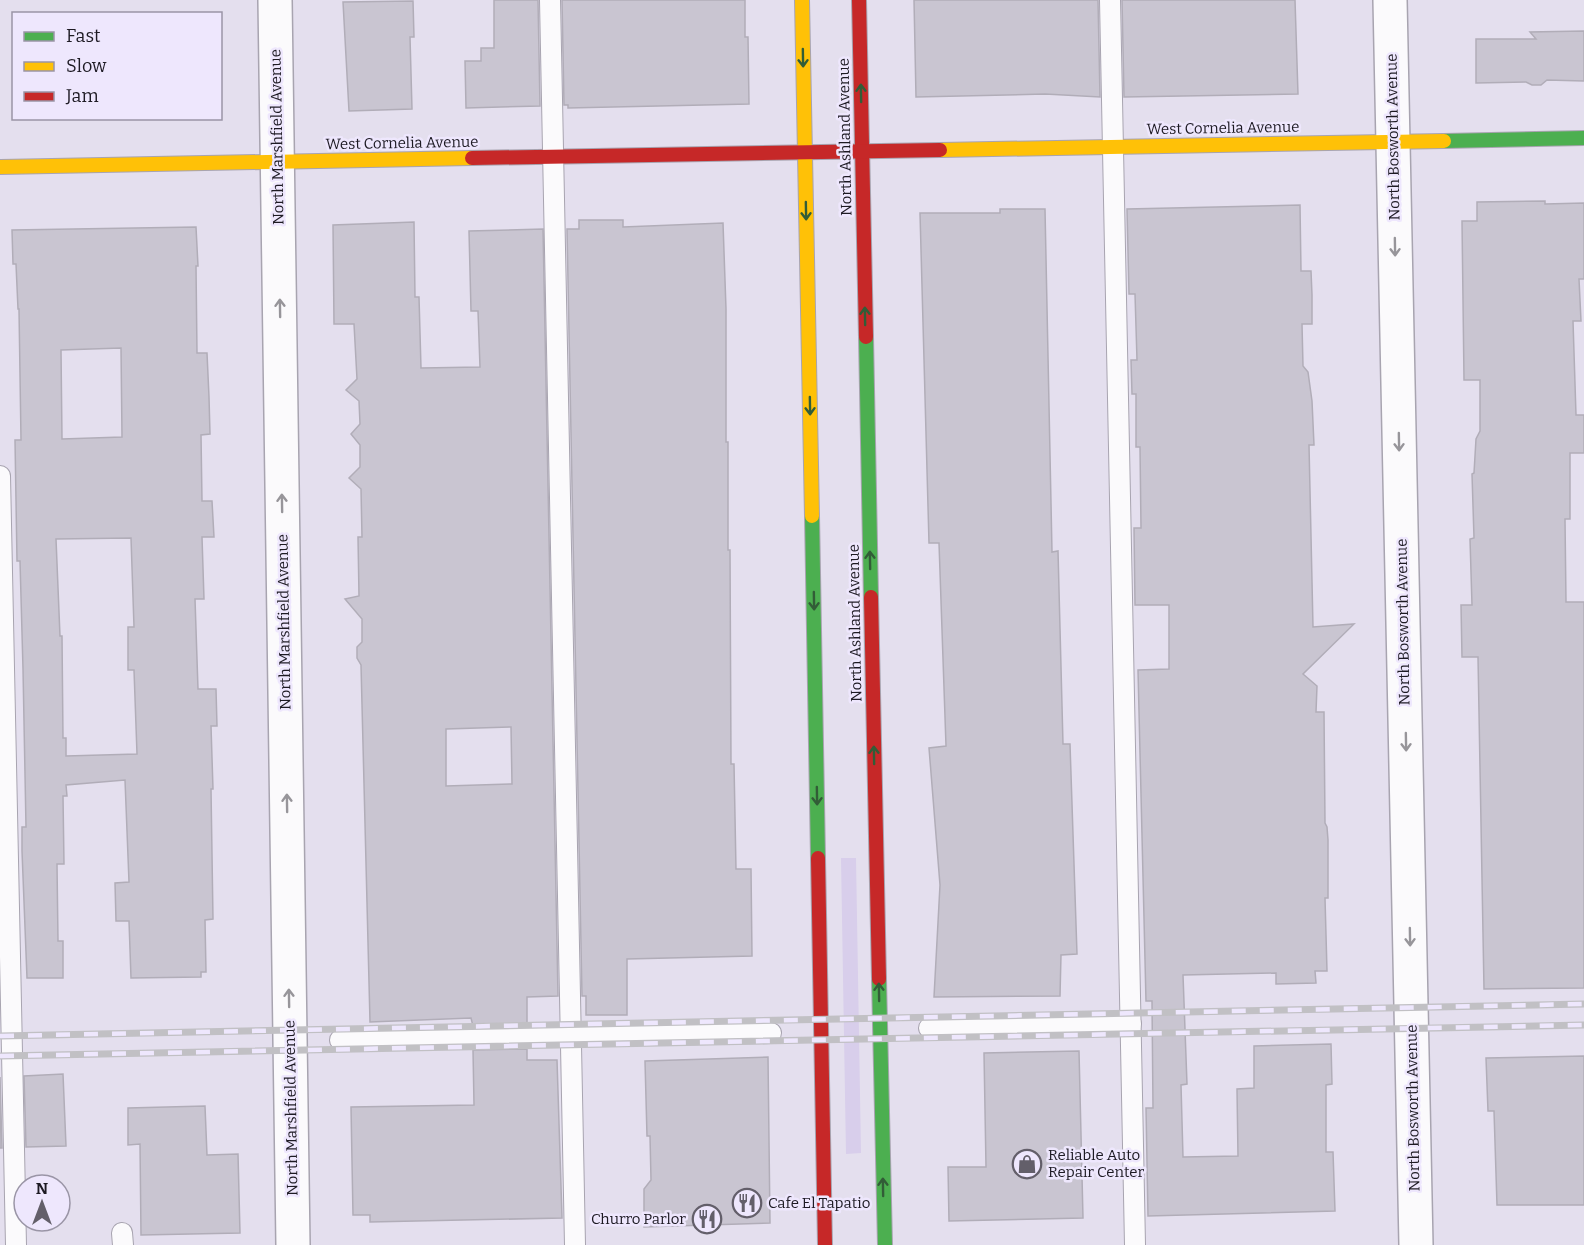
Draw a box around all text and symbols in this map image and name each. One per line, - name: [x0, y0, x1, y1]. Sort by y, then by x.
- legend: [12, 12, 222, 120]
- text: Fast: [66, 25, 101, 47]
- one-way arrow: [798, 48, 809, 68]
- street label: North Marshfield Avenue: [266, 49, 288, 225]
- street label: North Bosworth Avenue: [1383, 53, 1403, 221]
- text: Slow: [66, 55, 107, 77]
- street label: North Ashland Avenue: [835, 58, 855, 216]
- one-way arrow: [855, 84, 867, 104]
- text: Jam: [65, 85, 99, 107]
- street label: West Cornelia Avenue: [1147, 118, 1299, 138]
- street label: West Cornelia Avenue: [326, 133, 478, 153]
- one-way arrow: [801, 200, 812, 220]
- one-way arrow: [1390, 237, 1401, 257]
- one-way arrow: [274, 298, 285, 318]
- one-way arrow: [859, 306, 871, 326]
- one-way arrow: [804, 395, 816, 415]
- one-way arrow: [1394, 432, 1405, 452]
- one-way arrow: [276, 493, 288, 513]
- street label: North Marshfield Avenue: [273, 534, 295, 710]
- street label: North Bosworth Avenue: [1393, 538, 1413, 706]
- street label: North Ashland Avenue: [845, 544, 865, 702]
- one-way arrow: [864, 550, 876, 570]
- one-way arrow: [808, 590, 819, 610]
- one-way arrow: [1400, 732, 1412, 752]
- one-way arrow: [868, 745, 880, 765]
- one-way arrow: [811, 785, 823, 805]
- one-way arrow: [281, 793, 292, 813]
- one-way arrow: [1404, 927, 1416, 947]
- one-way arrow: [873, 982, 885, 1002]
- one-way arrow: [283, 988, 295, 1008]
- street label: North Marshfield Avenue: [280, 1020, 302, 1196]
- street label: North Bosworth Avenue: [1403, 1024, 1423, 1192]
- place label: Reliable Auto Repair Center: [1048, 1146, 1144, 1181]
- shop icon: Reliable Auto Repair Center: [1011, 1148, 1043, 1180]
- north arrow: [12, 1173, 72, 1233]
- one-way arrow: [877, 1177, 889, 1197]
- text: N: [36, 1179, 48, 1198]
- restaurant icon: Cafe El Tapatio: [731, 1187, 763, 1219]
- place label: Cafe El Tapatio: [768, 1194, 870, 1212]
- restaurant icon: Churro Parlor: [691, 1203, 723, 1235]
- place label: Churro Parlor: [591, 1210, 686, 1228]

